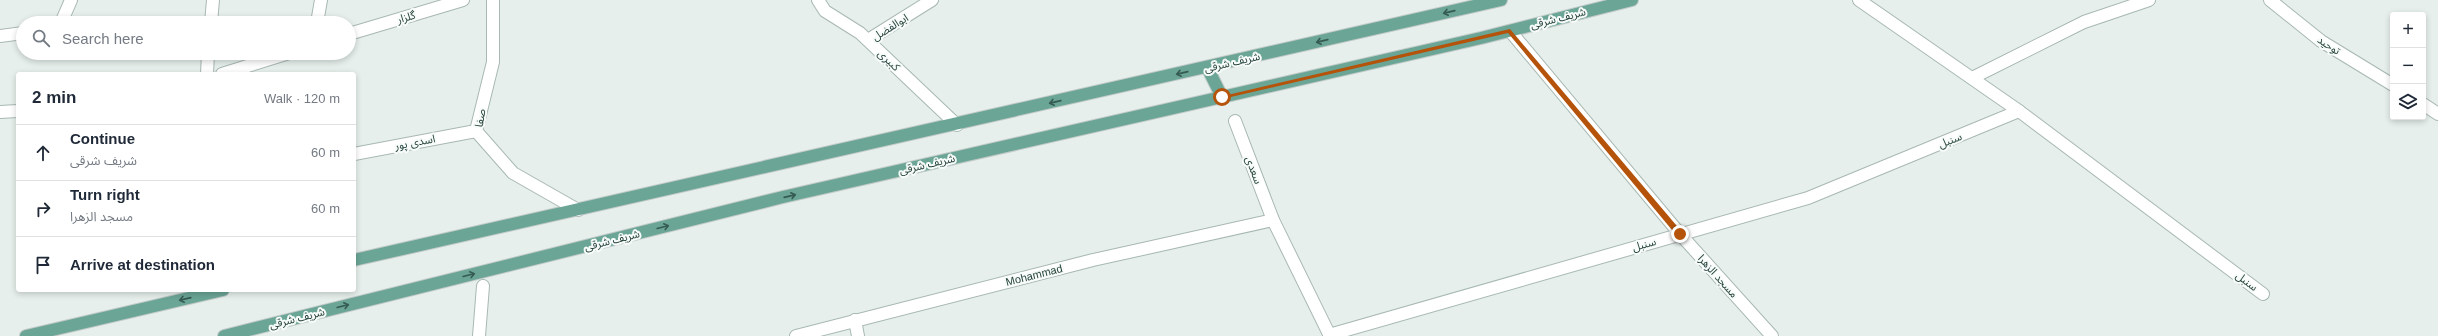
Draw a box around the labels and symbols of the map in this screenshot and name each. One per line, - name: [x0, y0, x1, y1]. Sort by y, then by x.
- street label: شریف شرقی: [1529, 5, 1588, 32]
- one-way arrow: [1443, 8, 1456, 16]
- street label: گلزار: [394, 9, 417, 27]
- street label: ابوالفضل: [870, 11, 911, 44]
- street label: توحید: [2315, 33, 2343, 58]
- one-way arrow: [1316, 37, 1329, 45]
- street label: کبیری: [875, 47, 903, 74]
- street label: شریف شرقی: [1203, 50, 1262, 75]
- one-way arrow: [1176, 70, 1189, 77]
- route start: [1213, 88, 1231, 106]
- one-way arrow: [1049, 99, 1062, 107]
- street label: صفا: [472, 108, 488, 128]
- street label: سنبل: [1937, 130, 1964, 151]
- street label: اسدی پور: [393, 132, 437, 154]
- street label: شریف شرقی: [898, 152, 957, 177]
- street label: سعدی: [1242, 155, 1265, 186]
- one-way arrow: [783, 191, 796, 199]
- one-way arrow: [657, 222, 670, 230]
- route end: [1671, 225, 1689, 243]
- street label: شریف شرقی: [583, 227, 642, 254]
- street label: سنبل: [1631, 235, 1658, 254]
- street label: مسجد الزهرا: [1695, 252, 1740, 301]
- street label: Mohammad: [1004, 262, 1064, 288]
- street label: سنبل: [2233, 269, 2261, 294]
- one-way arrow: [463, 271, 476, 278]
- one-way arrow: [178, 295, 191, 303]
- one-way arrow: [336, 302, 349, 310]
- street label: شریف شرقی: [268, 305, 327, 332]

